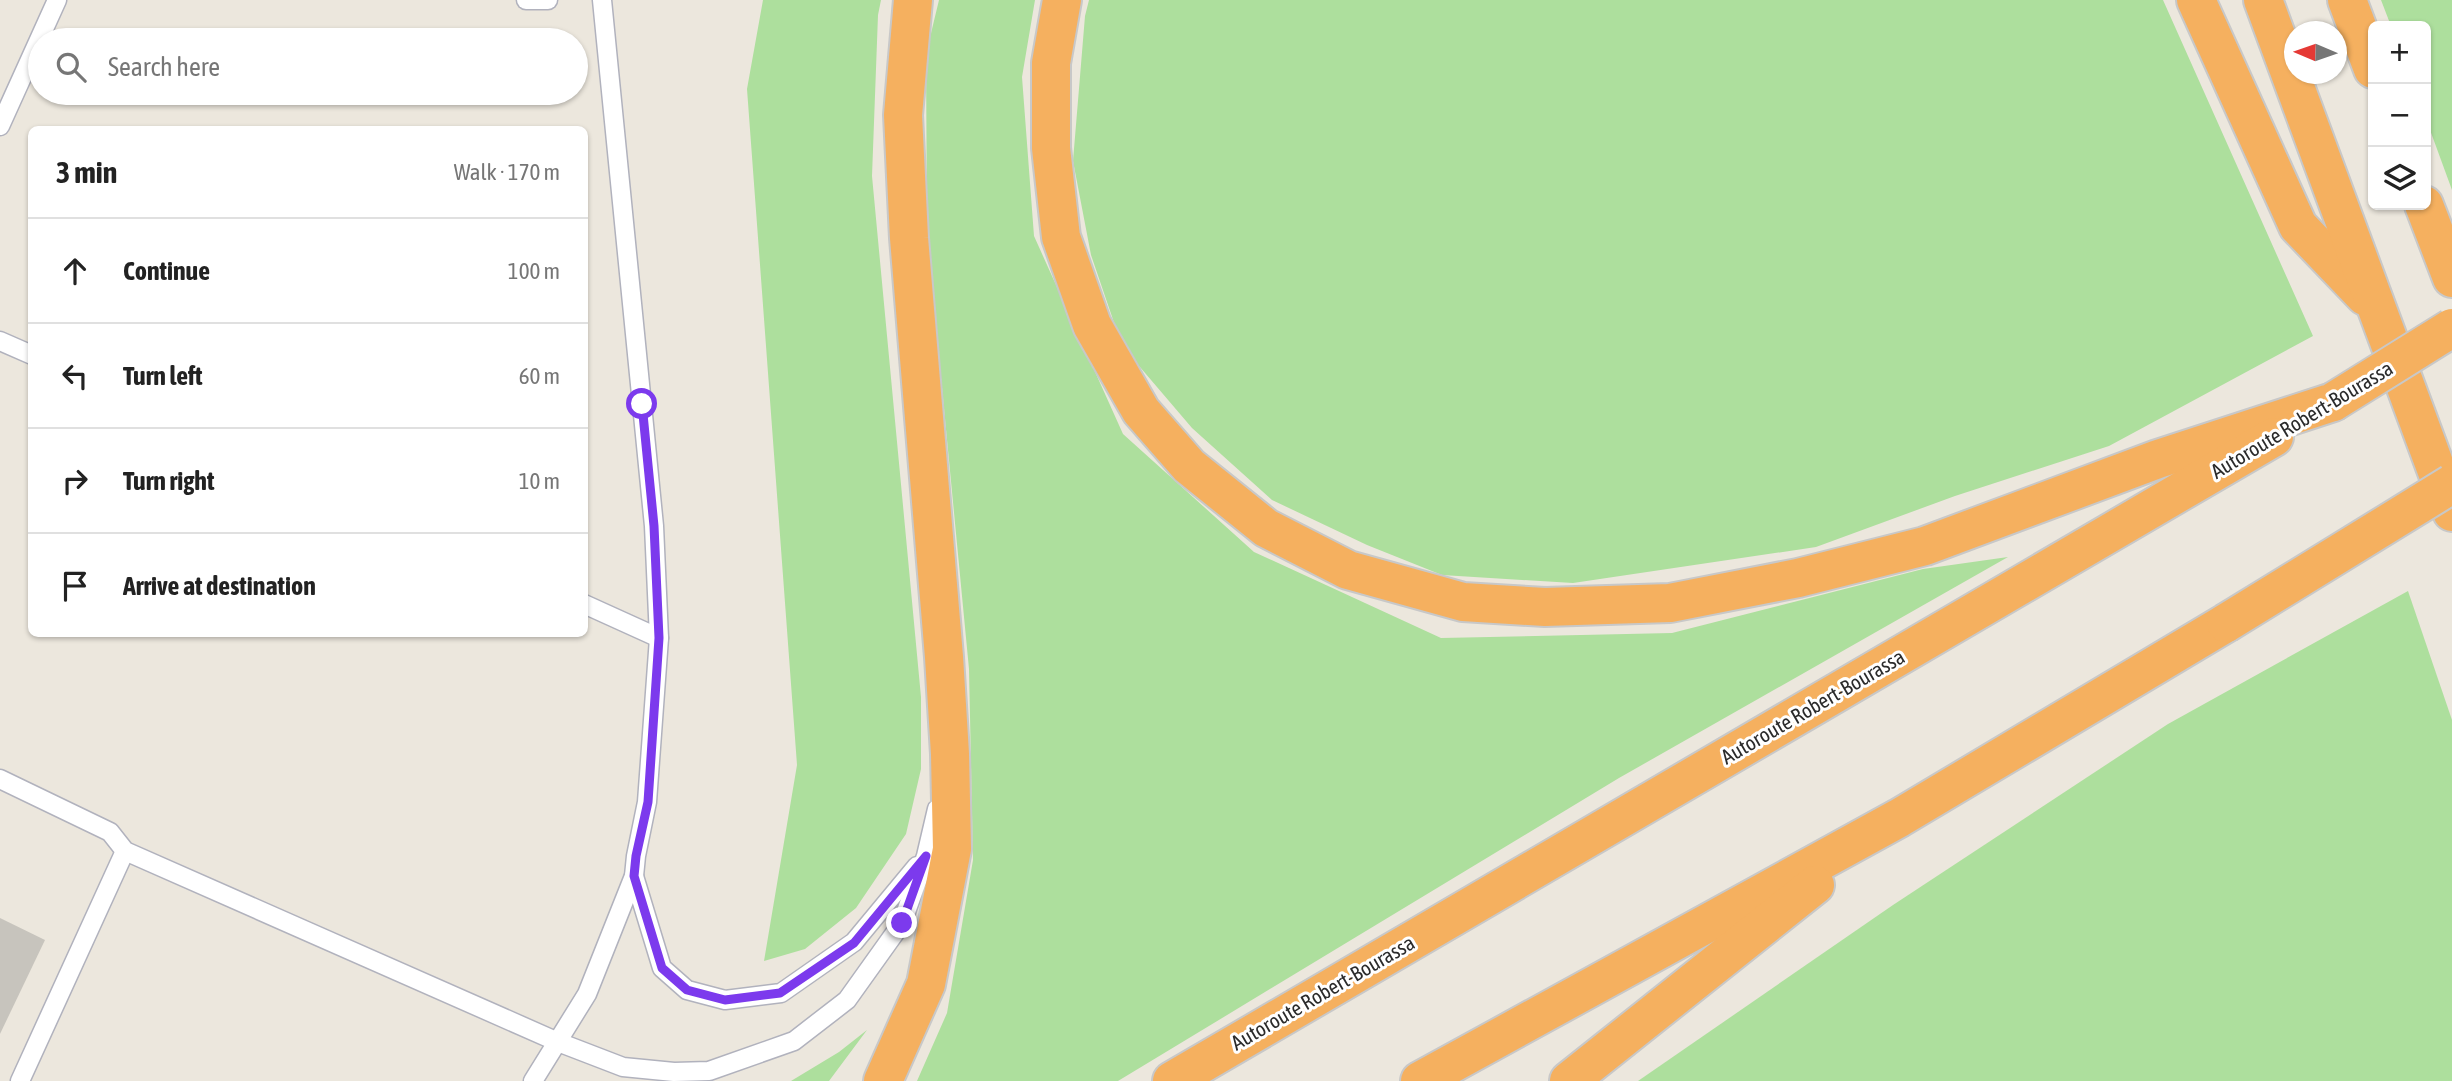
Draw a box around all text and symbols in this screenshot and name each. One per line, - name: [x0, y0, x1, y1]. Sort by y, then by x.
- north arrow: [2284, 21, 2347, 84]
- map controls: [2368, 21, 2431, 210]
- button: +: [2368, 21, 2431, 84]
- search box: [28, 28, 588, 105]
- icon: search: [52, 48, 90, 86]
- text: Search here: [108, 52, 220, 82]
- button: −: [2368, 84, 2431, 147]
- button: layers: [2368, 147, 2431, 210]
- text: 3 min: [56, 155, 117, 189]
- text: Walk · 170 m: [454, 159, 560, 185]
- icon: ahead: [56, 252, 94, 290]
- text: Continue: [123, 256, 210, 286]
- text: 100 m: [508, 258, 560, 284]
- street label: Autoroute Robert-Bourassa: [2206, 355, 2397, 483]
- icon: left: [56, 357, 94, 395]
- text: Turn left: [123, 361, 203, 391]
- text: 60 m: [519, 363, 560, 389]
- route start: [626, 388, 657, 419]
- icon: right: [56, 462, 94, 500]
- text: Turn right: [123, 466, 214, 496]
- text: 10 m: [519, 468, 560, 494]
- icon: arrive: [56, 567, 94, 605]
- text: Arrive at destination: [123, 571, 316, 601]
- street label: Autoroute Robert-Bourassa: [1717, 644, 1908, 768]
- route end: [886, 907, 917, 938]
- street label: Autoroute Robert-Bourassa: [1227, 930, 1418, 1054]

